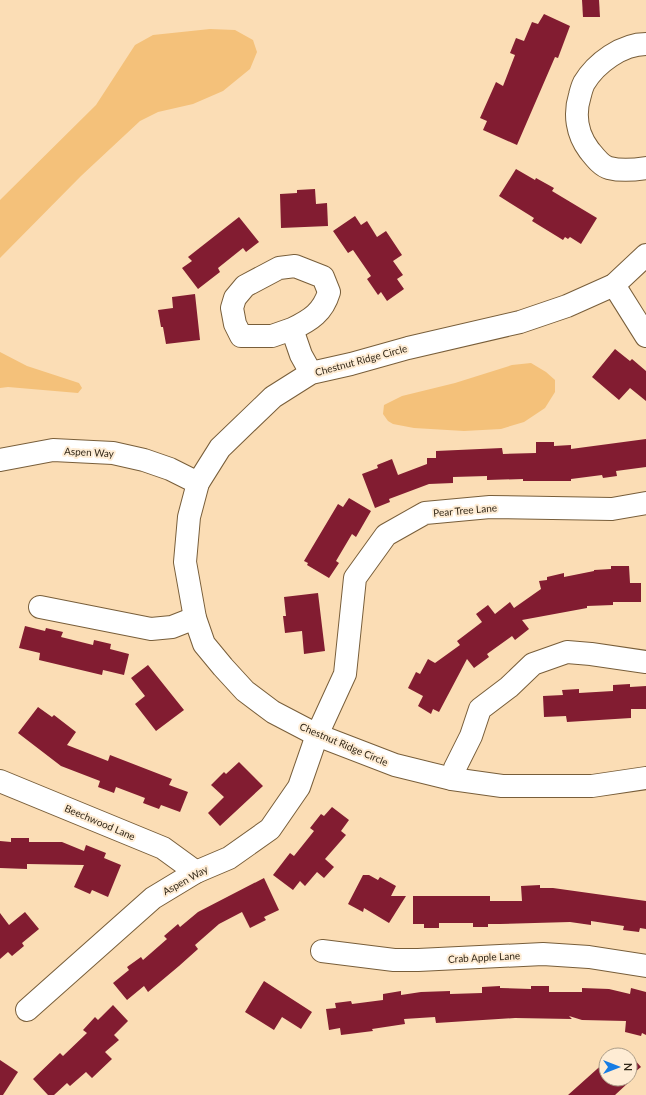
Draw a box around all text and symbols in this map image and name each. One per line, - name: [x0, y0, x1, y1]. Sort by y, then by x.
- street label: Chestnut Ridge Circle: [314, 342, 408, 378]
- street label: Aspen Way: [64, 445, 115, 459]
- street label: Pear Tree Lane: [433, 501, 497, 519]
- street label: Chestnut Ridge Circle: [298, 720, 390, 768]
- street label: Beechwood Lane: [63, 802, 137, 842]
- street label: Aspen Way: [160, 862, 210, 897]
- street label: Crab Apple Lane: [448, 949, 520, 965]
- north arrow: [598, 1047, 638, 1087]
- text: N: [622, 1063, 635, 1071]

